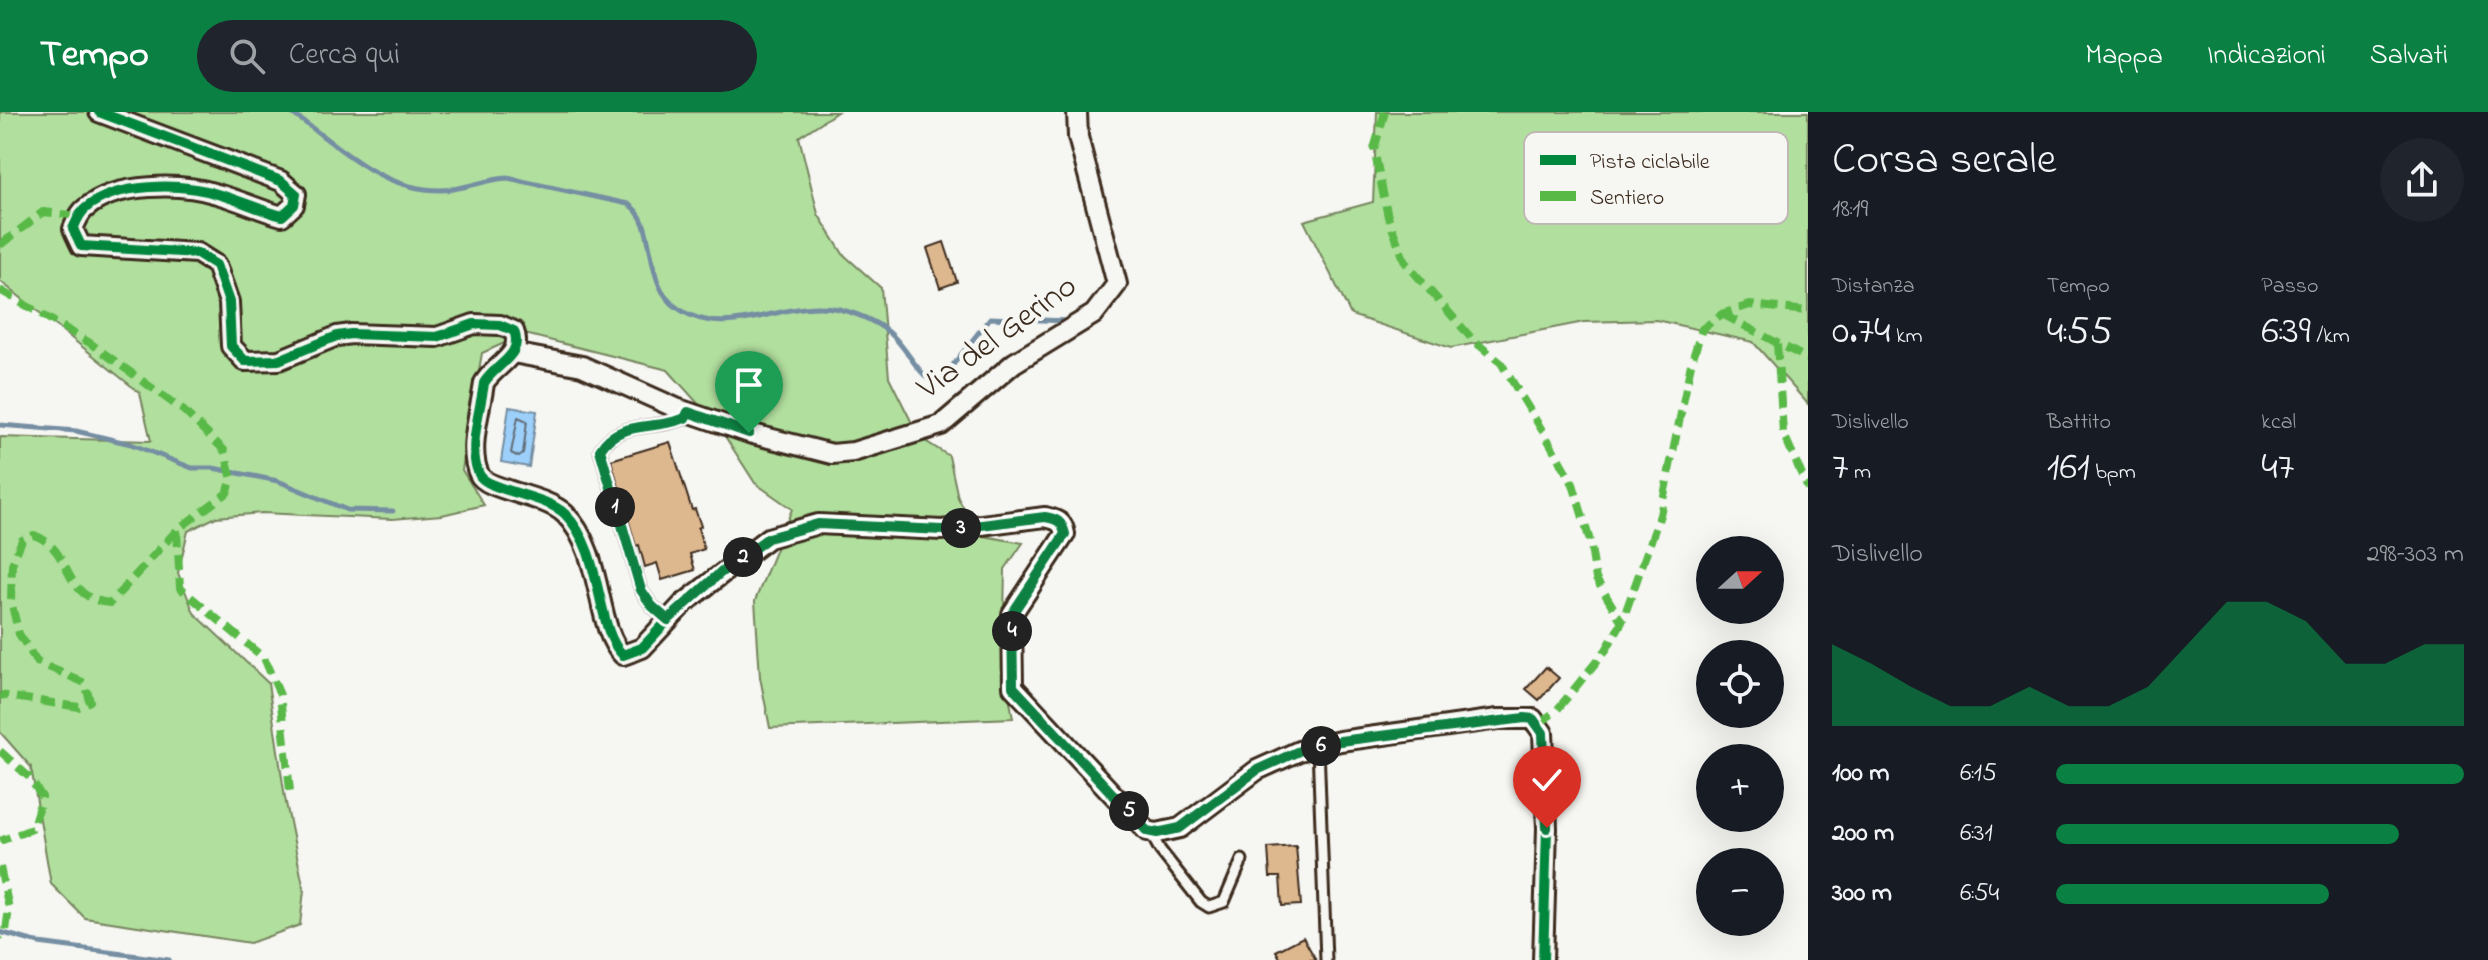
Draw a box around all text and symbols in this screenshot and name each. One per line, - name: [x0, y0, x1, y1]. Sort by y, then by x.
- search box: [197, 20, 757, 92]
- text: Tempo: [40, 28, 149, 84]
- icon: search: [225, 34, 269, 78]
- text: Cerca qui: [289, 34, 400, 78]
- text: Mappa: [2085, 36, 2163, 77]
- text: Indicazioni: [2207, 36, 2326, 77]
- text: Salvati: [2370, 36, 2448, 77]
- text: Corsa serale: [1832, 129, 2056, 193]
- legend: [1524, 132, 1788, 224]
- button: share: [2380, 138, 2464, 222]
- text: Pista ciclabile: [1590, 147, 1710, 179]
- text: Sentiero: [1590, 183, 1664, 215]
- text: 18:19: [1832, 191, 1868, 229]
- street label: Via del Gerino: [907, 263, 1088, 414]
- text: Distanza: [1832, 271, 1915, 303]
- text: Tempo: [2047, 271, 2110, 303]
- text: Passo: [2261, 271, 2318, 303]
- text: 0.74: [1832, 303, 1890, 362]
- text: 4:55: [2047, 303, 2112, 362]
- text: 6:39: [2261, 303, 2311, 362]
- text: km: [1890, 321, 1923, 353]
- text: /km: [2311, 321, 2350, 353]
- pin: [715, 351, 783, 433]
- icon: arrive: [727, 363, 771, 407]
- text: Dislivello: [1832, 407, 1909, 439]
- text: Battito: [2047, 407, 2111, 439]
- text: kcal: [2261, 407, 2296, 439]
- text: 7: [1832, 439, 1848, 498]
- text: 161: [2047, 439, 2090, 498]
- text: 47: [2261, 439, 2294, 498]
- text: m: [1848, 457, 1871, 489]
- text: bpm: [2090, 457, 2136, 489]
- pin: 1: [595, 487, 635, 527]
- text: 1: [612, 491, 619, 523]
- pin: 3: [941, 508, 981, 548]
- text: 3: [956, 512, 966, 544]
- north arrow: [1696, 536, 1784, 624]
- map controls: [1696, 536, 1784, 936]
- text: Dislivello: [1832, 536, 1923, 574]
- text: 298–303 m: [2367, 536, 2464, 574]
- pin: 2: [723, 537, 763, 577]
- text: 2: [738, 541, 748, 573]
- pin: 4: [992, 611, 1032, 651]
- text: 4: [1007, 615, 1017, 647]
- button: locate: [1696, 640, 1784, 728]
- pin: 6: [1301, 726, 1341, 766]
- text: 6: [1316, 730, 1326, 762]
- button: +: [1696, 744, 1784, 832]
- pin: [1513, 746, 1581, 828]
- text: 100 m: [1832, 755, 1889, 793]
- text: 6:15: [1960, 755, 1997, 793]
- icon: check: [1525, 758, 1569, 802]
- pin: 5: [1109, 791, 1149, 831]
- text: 5: [1123, 795, 1135, 827]
- text: 200 m: [1832, 815, 1894, 853]
- text: 6:31: [1960, 815, 1993, 853]
- button: −: [1696, 848, 1784, 936]
- text: 300 m: [1832, 875, 1892, 913]
- text: 6:54: [1960, 875, 1999, 913]

